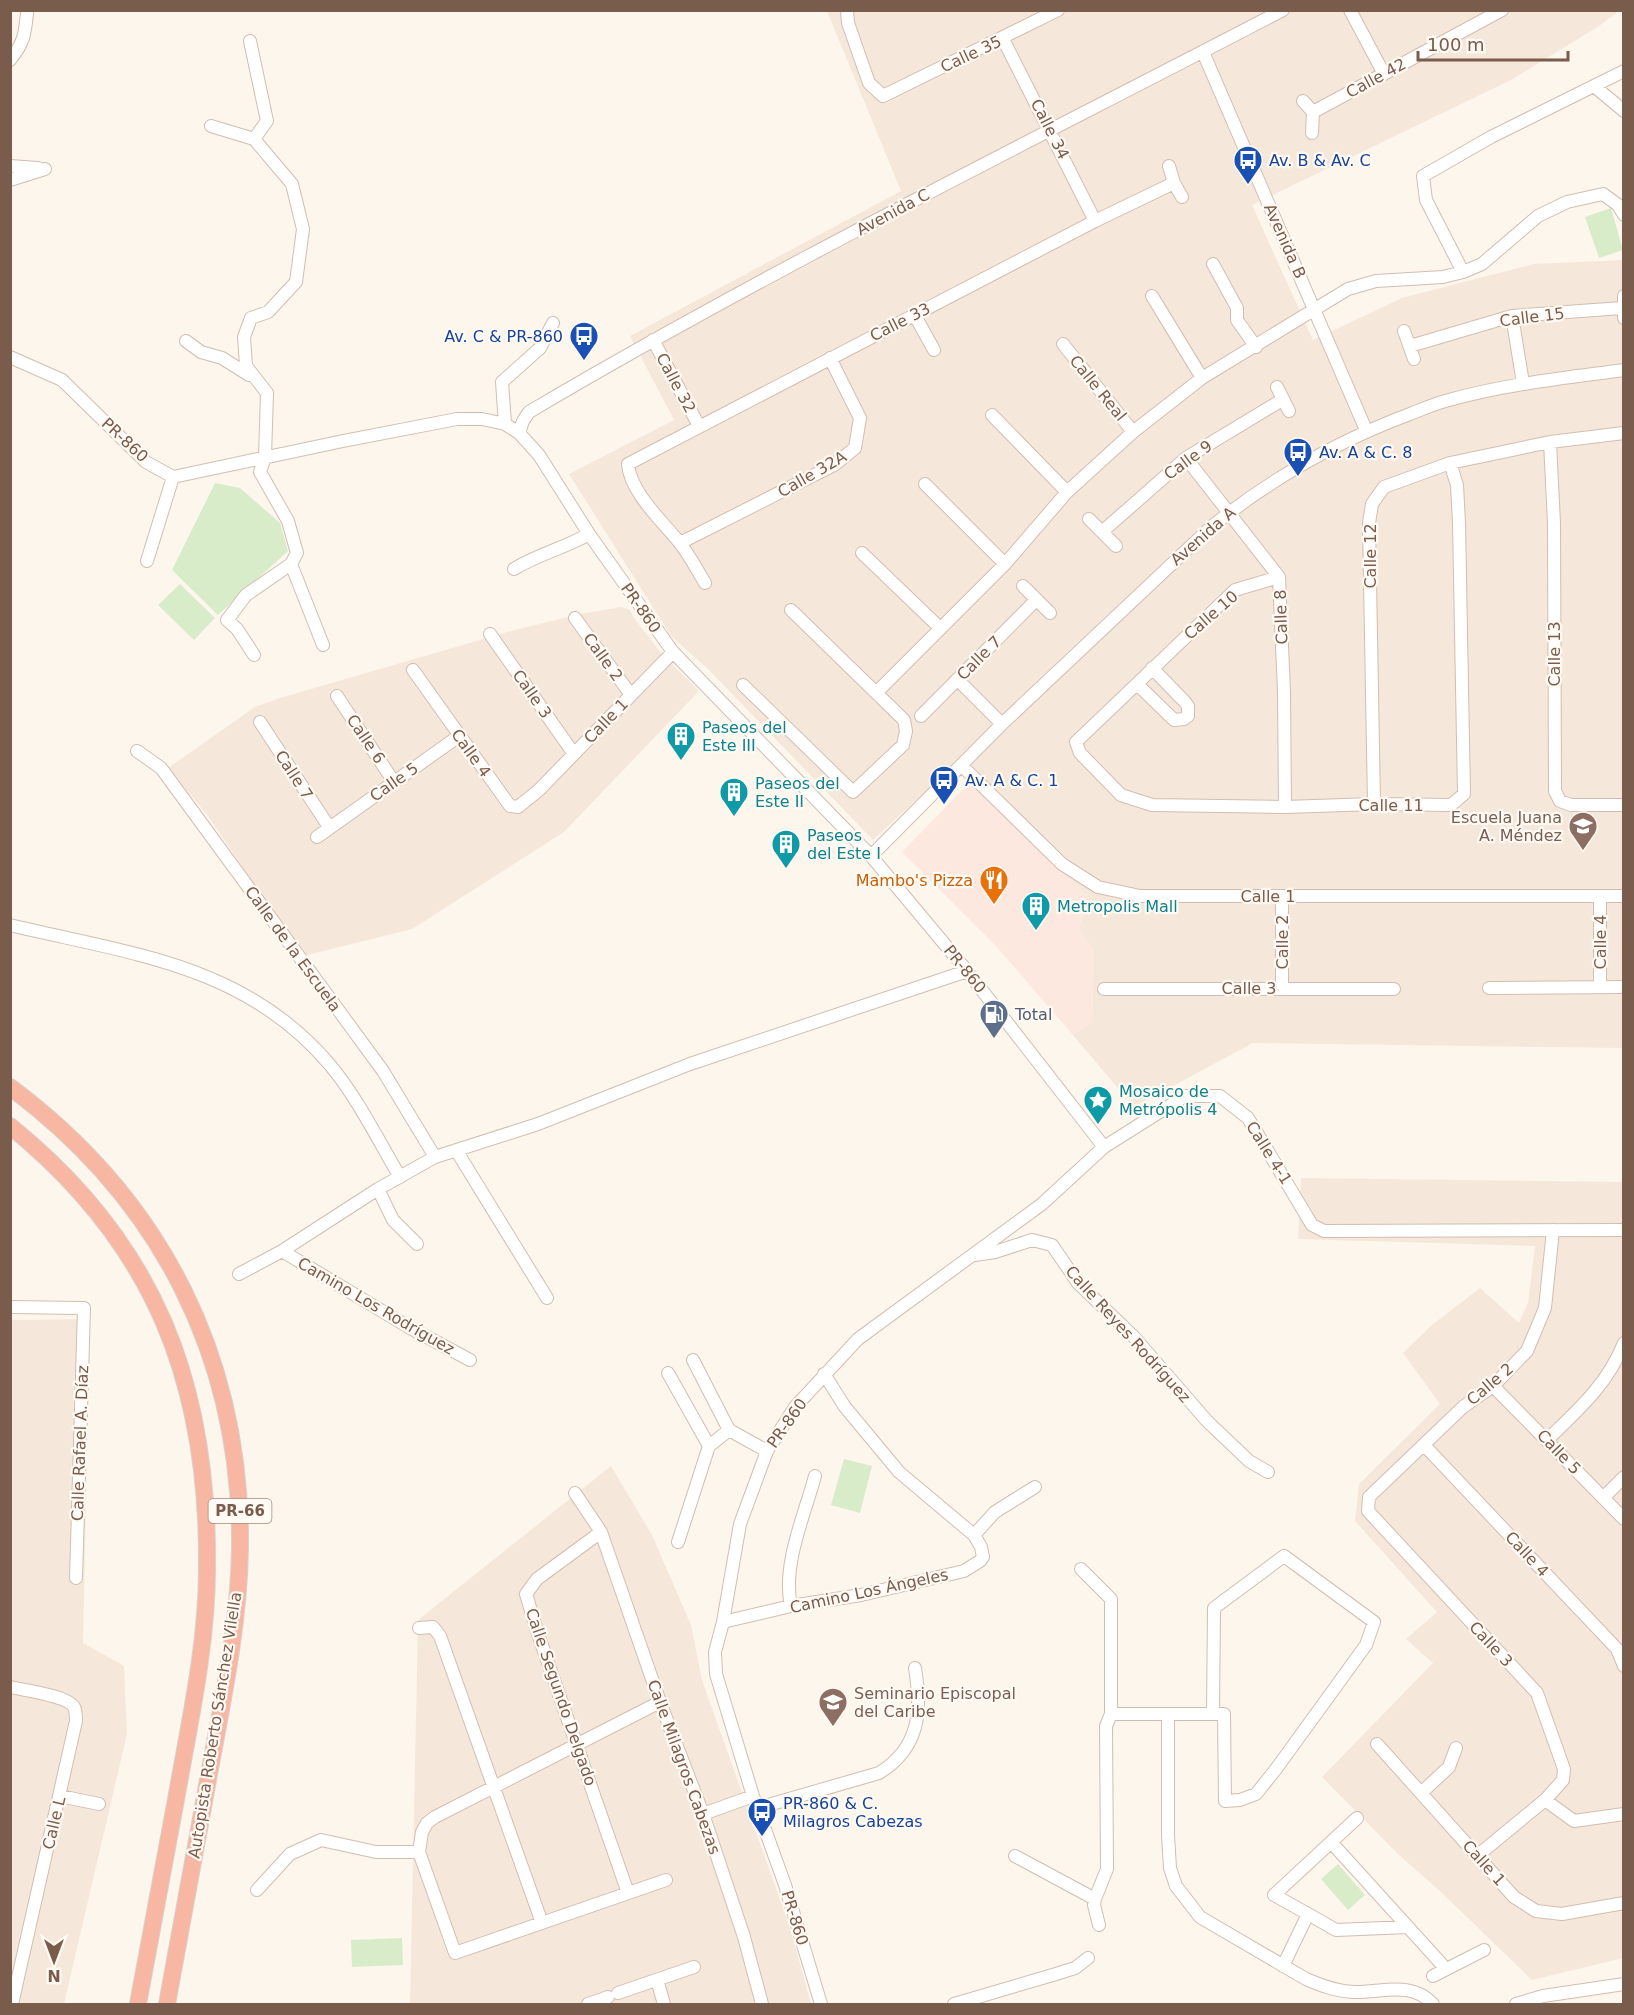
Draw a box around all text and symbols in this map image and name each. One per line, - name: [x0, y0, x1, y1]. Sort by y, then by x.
- scale bar: [1418, 24, 1568, 62]
- street label: Calle 35: [937, 32, 1005, 76]
- text: 100 m: [1427, 34, 1485, 55]
- street label: Calle 42: [1343, 54, 1409, 102]
- street label: Calle 34: [1027, 96, 1073, 162]
- bus stop icon: Av. B & Av. C: [1232, 144, 1264, 186]
- place label: Av. B & Av. C: [1269, 151, 1371, 170]
- street label: Avenida C: [853, 185, 933, 239]
- street label: Avenida B: [1260, 201, 1310, 281]
- street label: Calle 33: [867, 299, 933, 345]
- street label: Calle 15: [1499, 304, 1565, 330]
- bus stop icon: Av. C & PR-860: [568, 320, 600, 362]
- place label: Av. C & PR-860: [444, 327, 563, 346]
- street label: Calle 32: [652, 350, 700, 416]
- street label: Calle Real: [1066, 351, 1130, 425]
- street label: PR-860: [98, 414, 152, 466]
- street label: Calle 9: [1160, 436, 1216, 484]
- bus stop icon: Av. A & C. 8: [1282, 436, 1314, 478]
- place label: Av. A & C. 8: [1319, 443, 1413, 462]
- street label: Calle 32A: [774, 447, 850, 501]
- street label: Avenida A: [1167, 503, 1239, 569]
- street label: Calle 12: [1361, 523, 1380, 589]
- street label: PR-860: [617, 579, 665, 637]
- street label: Calle 10: [1180, 586, 1242, 644]
- street label: Calle 8: [1271, 589, 1291, 645]
- street label: Calle 13: [1545, 621, 1564, 687]
- street label: Calle 2: [579, 629, 627, 685]
- street label: Calle 7: [953, 632, 1005, 684]
- street label: Calle 3: [508, 666, 556, 722]
- street label: Calle 1: [580, 695, 632, 747]
- street label: Calle 6: [343, 711, 389, 767]
- place label: Paseos del Este III: [702, 718, 787, 755]
- building icon: Paseos del Este III: [665, 720, 697, 762]
- street label: Calle 4: [447, 725, 495, 781]
- street label: Calle 7: [271, 747, 317, 803]
- street label: Calle 5: [366, 758, 422, 806]
- bus stop icon: Av. A & C. 1: [928, 764, 960, 806]
- place label: Av. A & C. 1: [965, 771, 1059, 790]
- place label: Paseos del Este II: [755, 774, 840, 811]
- building icon: Paseos del Este II: [718, 776, 750, 818]
- street label: Calle 11: [1358, 796, 1424, 815]
- place label: Escuela Juana A. Méndez: [1451, 808, 1562, 845]
- school or university icon: Escuela Juana A. Méndez: [1567, 810, 1599, 852]
- place label: Paseos del Este I: [807, 826, 881, 863]
- building icon: Paseos del Este I: [770, 828, 802, 870]
- restaurant icon: Mambo's Pizza: [978, 864, 1010, 906]
- place label: Mambo's Pizza: [856, 871, 973, 890]
- street label: Calle de la Escuela: [241, 882, 345, 1016]
- street label: Calle 1: [1241, 887, 1295, 906]
- building icon: Metropolis Mall: [1020, 890, 1052, 932]
- place label: Metropolis Mall: [1057, 897, 1178, 916]
- street label: Calle 2: [1273, 915, 1292, 969]
- street label: Calle 4: [1591, 915, 1610, 969]
- street label: PR-860: [940, 941, 990, 997]
- street label: Calle 3: [1222, 979, 1276, 998]
- fuel station icon: Total: [978, 998, 1010, 1040]
- place label: Total: [1014, 1005, 1052, 1024]
- place label: Mosaico de Metrópolis 4: [1119, 1082, 1217, 1119]
- place icon: Mosaico de Metrópolis 4: [1082, 1084, 1114, 1126]
- street label: Calle 4-1: [1242, 1118, 1296, 1188]
- street label: Camino Los Rodríguez: [294, 1253, 458, 1359]
- street label: Calle Reyes Rodríguez: [1061, 1262, 1195, 1406]
- street label: Calle 2: [1463, 1359, 1517, 1409]
- street label: Calle Rafael A. Díaz: [68, 1365, 92, 1521]
- street label: PR-860: [763, 1394, 811, 1452]
- street label: Calle 5: [1533, 1426, 1585, 1478]
- road number: PR-66: [208, 1499, 272, 1523]
- street label: Calle 4: [1501, 1527, 1553, 1581]
- street label: Camino Los Ángeles: [788, 1565, 950, 1617]
- street label: Autopista Roberto Sánchez Vilella: [185, 1590, 245, 1860]
- street label: Calle Segundo Delgado: [522, 1606, 600, 1788]
- street label: Calle 3: [1465, 1617, 1517, 1671]
- street label: Calle Milagros Cabezas: [644, 1677, 724, 1857]
- place label: Seminario Episcopal del Caribe: [854, 1684, 1016, 1721]
- school or university icon: Seminario Episcopal del Caribe: [817, 1686, 849, 1728]
- place label: PR-860 & C. Milagros Cabezas: [783, 1794, 923, 1831]
- street label: Calle L: [39, 1795, 69, 1851]
- bus stop icon: PR-860 & C. Milagros Cabezas: [746, 1796, 778, 1838]
- street label: Calle 1: [1459, 1836, 1509, 1890]
- street label: PR-860: [778, 1888, 812, 1948]
- north arrow: [24, 1931, 84, 1991]
- text: N: [47, 1966, 61, 1985]

